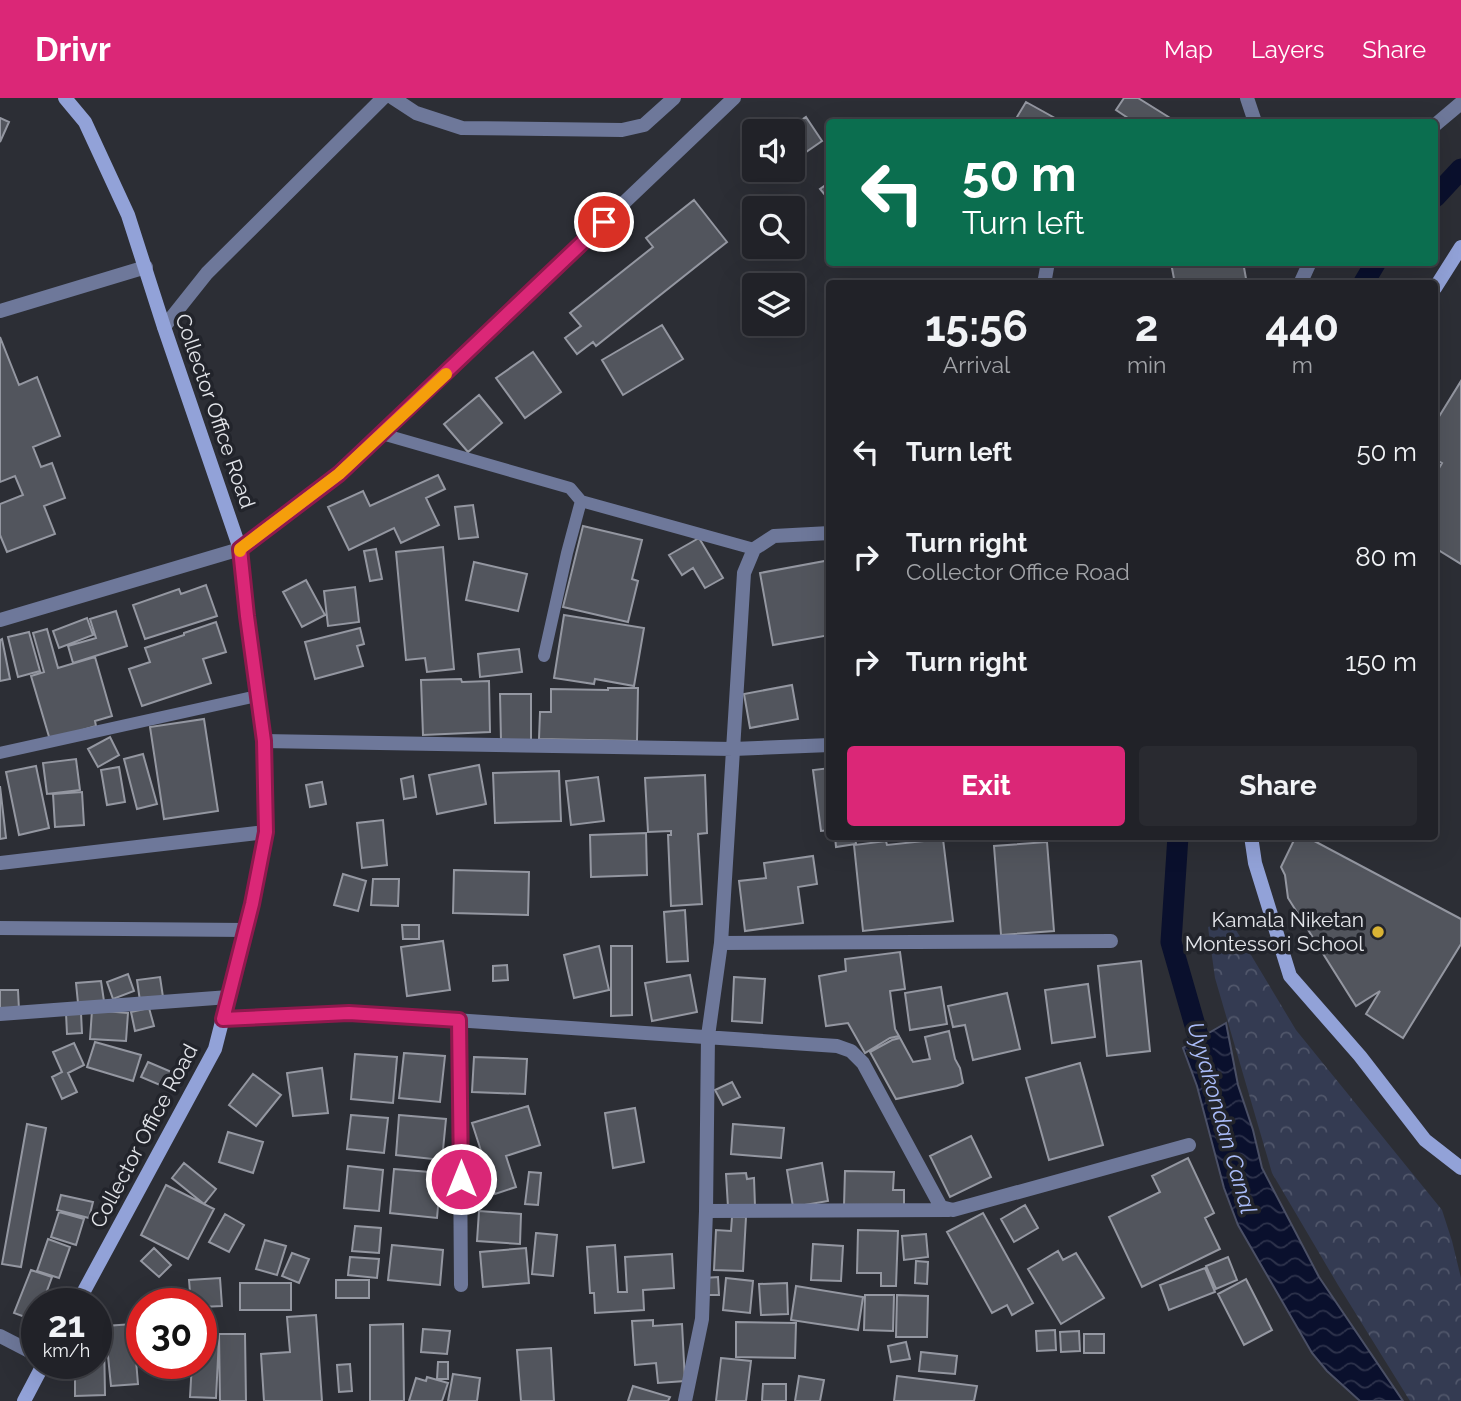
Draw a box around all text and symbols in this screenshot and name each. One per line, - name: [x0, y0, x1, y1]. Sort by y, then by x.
- text: Drivr: [35, 30, 111, 69]
- text: Map: [1164, 35, 1213, 64]
- text: Layers: [1251, 35, 1324, 64]
- text: Share: [1362, 35, 1426, 64]
- map controls: [742, 119, 805, 336]
- button: sound: [742, 119, 805, 182]
- text: 50 m: [962, 145, 1077, 202]
- icon: left: [847, 147, 938, 238]
- pin: [574, 192, 634, 252]
- button: search: [742, 196, 805, 259]
- icon: arrive: [585, 203, 623, 241]
- text: Turn left: [962, 204, 1084, 241]
- button: layers: [742, 273, 805, 336]
- text: 15:56: [925, 302, 1028, 351]
- text: 2: [1135, 302, 1159, 351]
- text: 440: [1265, 302, 1339, 351]
- street label: Collector Office Road: [170, 310, 261, 512]
- text: Arrival: [943, 351, 1010, 378]
- text: min: [1127, 351, 1166, 378]
- text: m: [1292, 351, 1313, 378]
- icon: left: [847, 433, 885, 471]
- text: Turn left: [906, 437, 1012, 467]
- text: 50 m: [1356, 437, 1417, 467]
- text: Turn right: [906, 528, 1027, 558]
- icon: right: [847, 538, 885, 576]
- text: 80 m: [1355, 542, 1417, 572]
- text: Collector Office Road: [906, 558, 1130, 585]
- icon: right: [847, 643, 885, 681]
- text: Turn right: [906, 647, 1027, 677]
- text: 150 m: [1345, 647, 1417, 677]
- button: Exit: [847, 746, 1125, 826]
- button: Share: [1139, 746, 1417, 826]
- place label: Kamala Niketan Montessori School: [1185, 907, 1364, 956]
- marker: Kamala Niketan Montessori School: [1370, 924, 1386, 940]
- water label: Uyyakondan Canal: [1182, 1019, 1263, 1217]
- street label: Collector Office Road: [85, 1040, 203, 1232]
- position arrow: [424, 1142, 498, 1216]
- speed limit sign: 30: [126, 1288, 217, 1379]
- text: 21: [48, 1304, 85, 1345]
- text: km/h: [43, 1340, 90, 1361]

